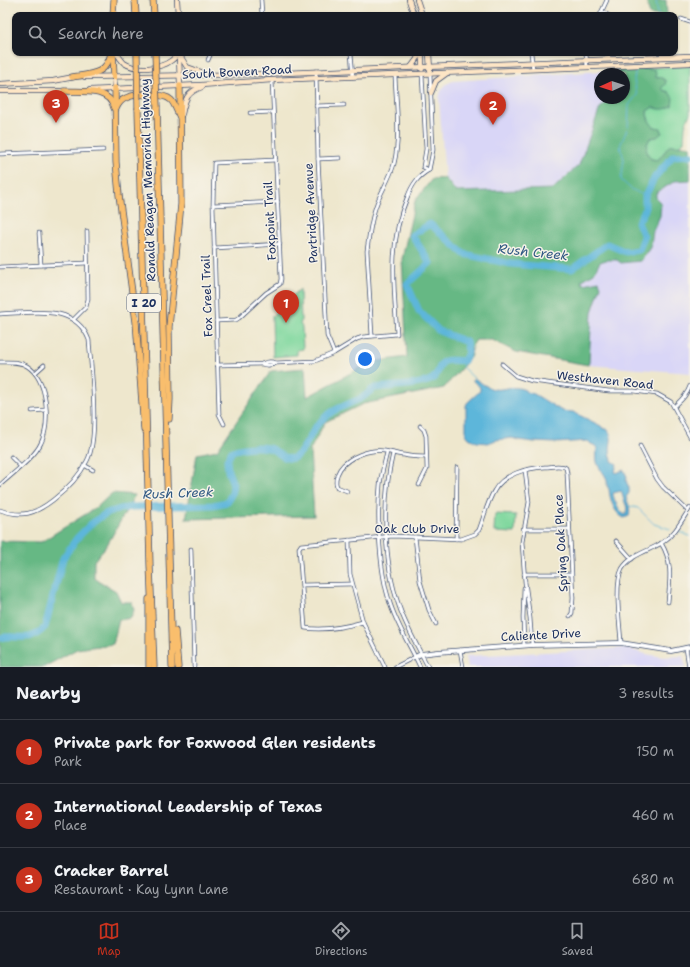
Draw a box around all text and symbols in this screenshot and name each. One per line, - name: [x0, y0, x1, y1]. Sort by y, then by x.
- search box: [12, 12, 678, 56]
- icon: search: [26, 23, 48, 45]
- text: Search here: [58, 24, 144, 44]
- street label: South Bowen Road: [182, 61, 293, 83]
- north arrow: [594, 68, 630, 104]
- street label: Ronald Reagan Memorial Highway: [136, 78, 160, 282]
- pin: 3: [43, 90, 69, 123]
- pin: 2: [480, 92, 506, 125]
- street label: Partridge Avenue: [300, 162, 322, 264]
- street label: Foxpoint Trail: [260, 181, 280, 261]
- water label: Rush Creek: [497, 240, 569, 264]
- street label: Fox Creel Trail: [198, 254, 216, 337]
- pin: 1: [273, 290, 299, 323]
- road number: I 20: [127, 294, 161, 312]
- your location: [355, 349, 375, 369]
- street label: Westhaven Road: [556, 367, 655, 393]
- water label: Rush Creek: [142, 483, 214, 503]
- street label: Spring Oak Place: [550, 494, 572, 592]
- street label: Oak Club Drive: [374, 521, 460, 537]
- street label: Caliente Drive: [500, 625, 582, 645]
- text: Nearby: [16, 682, 81, 704]
- text: 3 results: [618, 685, 674, 702]
- text: Private park for Foxwood Glen residents: [54, 733, 376, 753]
- text: 1: [26, 743, 32, 760]
- text: 150 m: [636, 743, 674, 760]
- text: Park: [54, 753, 82, 770]
- text: International Leadership of Texas: [54, 797, 322, 817]
- text: 2: [24, 807, 34, 824]
- text: 460 m: [632, 807, 674, 824]
- text: Place: [54, 817, 87, 834]
- text: Cracker Barrel: [54, 861, 168, 881]
- text: 3: [24, 871, 34, 888]
- text: 680 m: [632, 871, 674, 888]
- text: Restaurant · Kay Lynn Lane: [54, 881, 229, 898]
- tab: Map: [97, 920, 121, 959]
- tab: Directions: [315, 920, 367, 959]
- tab: Saved: [562, 920, 593, 959]

